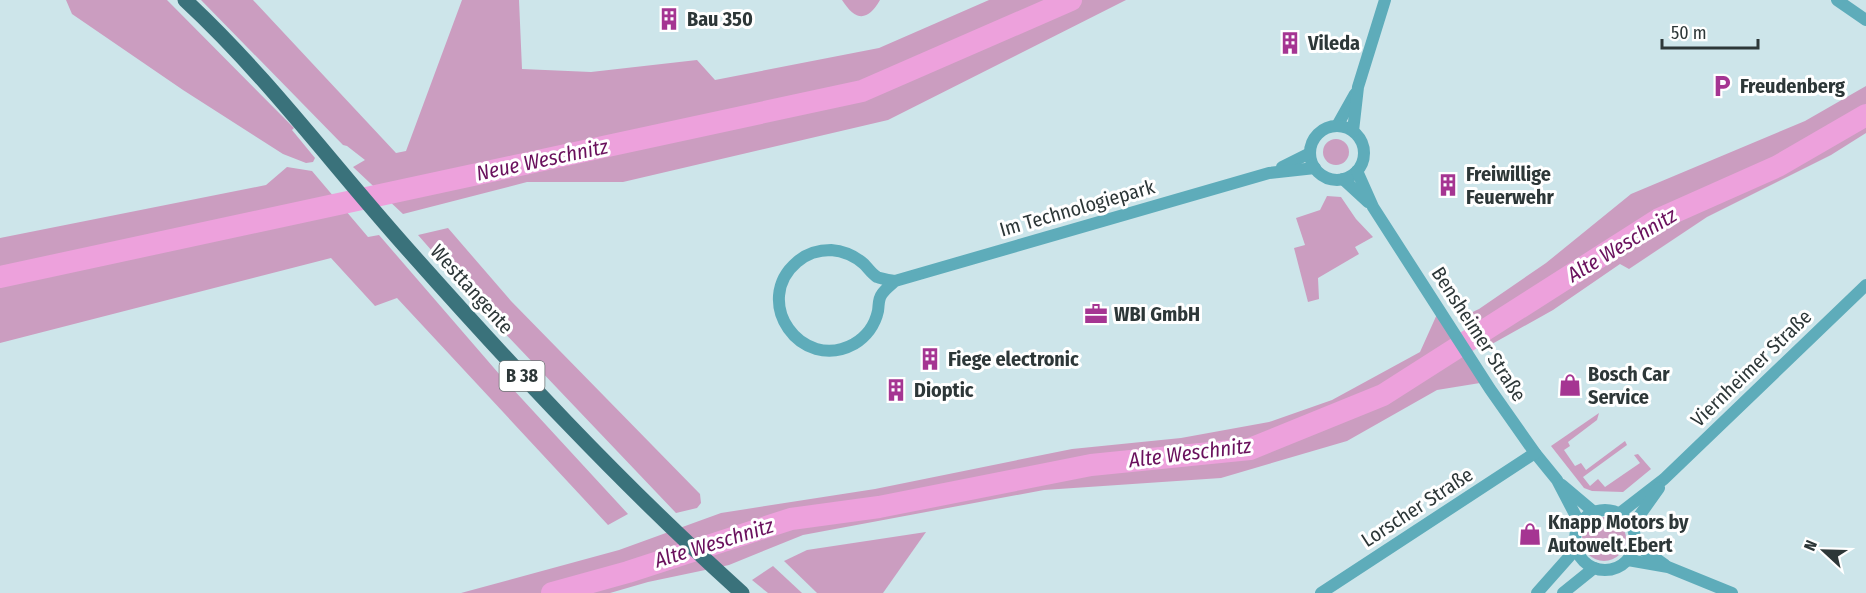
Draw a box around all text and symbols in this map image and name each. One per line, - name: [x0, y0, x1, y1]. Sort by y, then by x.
- building icon: Bau 350: [656, 6, 682, 32]
- place label: Bau 350: [687, 7, 753, 31]
- scale bar: [1662, 12, 1758, 50]
- text: 50 m: [1671, 22, 1707, 44]
- building icon: Vileda: [1277, 30, 1303, 56]
- place label: Vileda: [1307, 31, 1360, 55]
- parking icon: Freudenberg: [1709, 73, 1735, 99]
- place label: Freudenberg: [1740, 74, 1845, 98]
- water label: Neue Weschnitz: [474, 133, 611, 187]
- place label: Freiwillige Feuerwehr: [1466, 162, 1554, 209]
- building icon: Freiwillige Feuerwehr: [1435, 172, 1461, 198]
- street label: Im Technologiepark: [997, 174, 1158, 242]
- water label: Alte Weschnitz: [1562, 202, 1682, 288]
- street label: Westtangente: [426, 239, 518, 339]
- street label: Bensheimer Straße: [1427, 262, 1531, 406]
- office icon: WBI GmbH: [1083, 301, 1109, 327]
- place label: WBI GmbH: [1114, 302, 1200, 326]
- street label: Viernheimer Straße: [1686, 304, 1816, 432]
- building icon: Fiege electronic: [917, 346, 943, 372]
- place label: Fiege electronic: [948, 347, 1079, 371]
- road number: B 38: [500, 361, 544, 391]
- place label: Bosch Car Service: [1588, 362, 1670, 409]
- shop icon: Bosch Car Service: [1557, 372, 1583, 398]
- building icon: Dioptic: [883, 377, 909, 403]
- place label: Dioptic: [914, 378, 974, 402]
- water label: Alte Weschnitz: [1126, 432, 1253, 474]
- street label: Lorscher Straße: [1357, 462, 1477, 552]
- place label: Knapp Motors by Autowelt.Ebert: [1547, 510, 1689, 557]
- water label: Alte Weschnitz: [650, 512, 777, 574]
- shop icon: Knapp Motors by Autowelt.Ebert: [1517, 521, 1543, 547]
- north arrow: [1794, 521, 1854, 581]
- text: N: [1800, 538, 1821, 554]

